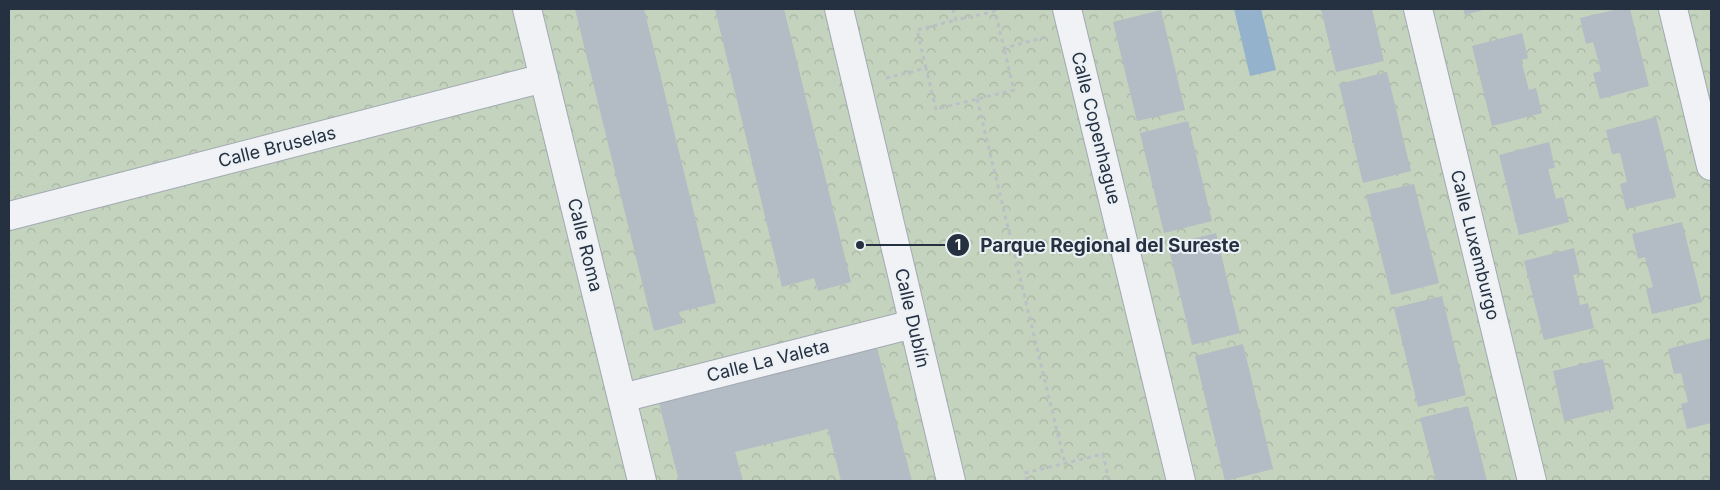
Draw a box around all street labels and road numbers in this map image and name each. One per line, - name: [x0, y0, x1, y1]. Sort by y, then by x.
- street label: Calle Copenhague: [1067, 49, 1126, 206]
- street label: Calle Bruselas: [216, 122, 338, 171]
- street label: Calle Luxemburgo: [1447, 168, 1504, 322]
- street label: Calle Roma: [564, 196, 607, 294]
- street label: Calle Dublín: [891, 266, 934, 370]
- street label: Calle La Valeta: [704, 335, 831, 386]

